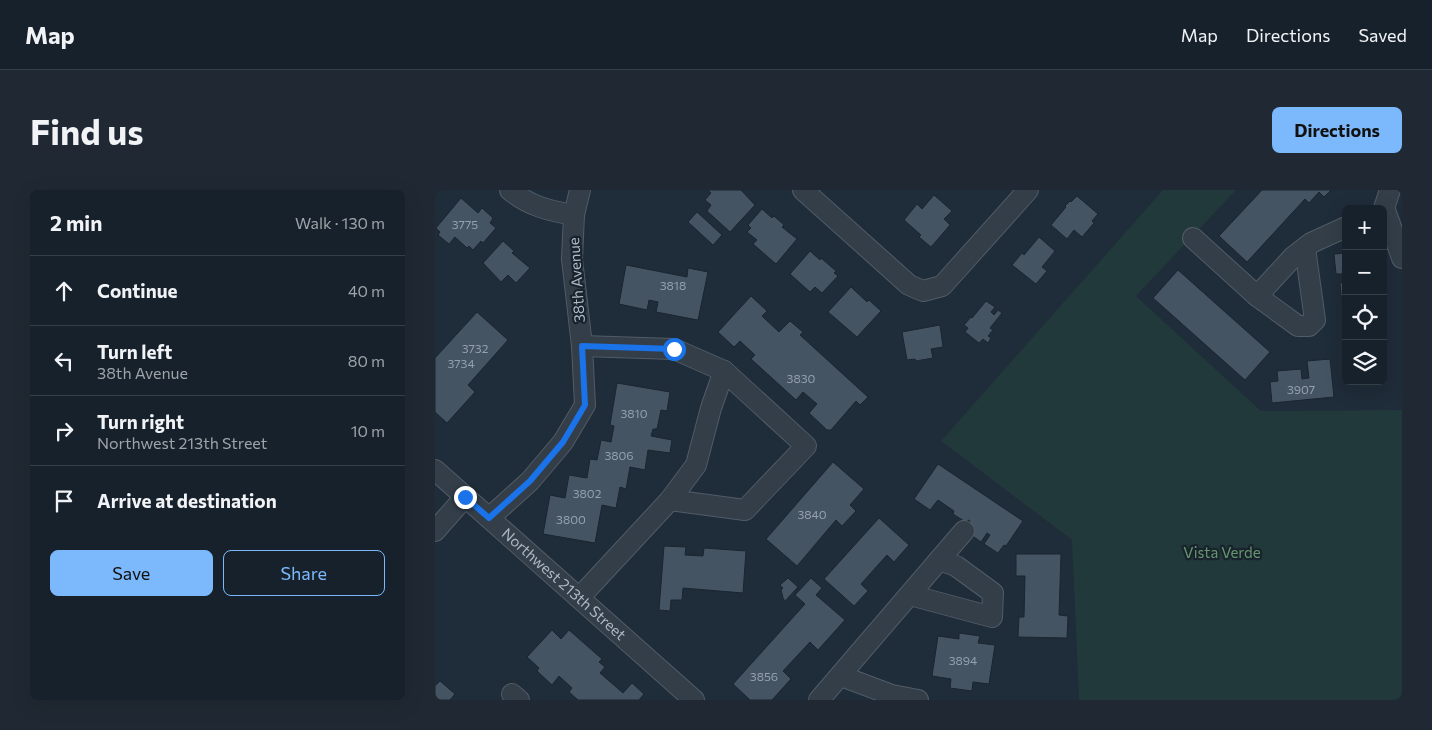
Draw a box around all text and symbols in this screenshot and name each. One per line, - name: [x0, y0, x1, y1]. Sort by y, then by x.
- text: Map: [25, 20, 75, 49]
- text: Map: [1181, 24, 1218, 46]
- text: Directions: [1246, 24, 1330, 46]
- text: Saved: [1358, 24, 1407, 46]
- button: Directions: [1272, 107, 1402, 153]
- text: Find us: [30, 109, 144, 152]
- map controls: [1342, 205, 1387, 385]
- button: +: [1342, 205, 1387, 250]
- text: 2 min: [50, 210, 102, 235]
- text: Walk · 130 m: [295, 213, 385, 232]
- house number: 3775: [452, 217, 478, 231]
- street label: 38th Avenue: [564, 237, 588, 323]
- button: −: [1342, 250, 1387, 295]
- icon: ahead: [50, 277, 78, 305]
- house number: 3818: [660, 278, 686, 292]
- text: Continue: [97, 279, 177, 302]
- text: 40 m: [348, 281, 385, 300]
- button: locate: [1342, 295, 1387, 340]
- route start: [663, 338, 686, 361]
- text: Turn left: [97, 340, 172, 363]
- button: layers: [1342, 340, 1387, 385]
- house number: 3732: [462, 341, 489, 355]
- icon: left: [50, 347, 78, 375]
- text: 80 m: [348, 351, 385, 370]
- house number: 3734: [447, 356, 475, 370]
- text: 38th Avenue: [97, 363, 188, 382]
- house number: 3830: [787, 371, 816, 385]
- house number: 3907: [1287, 382, 1315, 396]
- house number: 3810: [620, 406, 648, 420]
- text: Turn right: [97, 410, 184, 433]
- icon: right: [50, 417, 78, 445]
- text: 10 m: [351, 421, 385, 440]
- text: Northwest 213th Street: [97, 433, 267, 452]
- house number: 3806: [604, 448, 634, 462]
- route end: [454, 486, 477, 509]
- house number: 3802: [573, 486, 602, 500]
- icon: arrive: [50, 487, 78, 515]
- text: Arrive at destination: [97, 489, 277, 512]
- house number: 3840: [797, 507, 827, 521]
- house number: 3800: [556, 512, 586, 526]
- street label: Northwest 213th Street: [499, 524, 630, 643]
- park label: Vista Verde: [1183, 543, 1261, 561]
- button: Save: [50, 550, 213, 596]
- button: Share: [223, 550, 385, 596]
- house number: 3894: [949, 653, 977, 667]
- house number: 3856: [750, 669, 778, 683]

